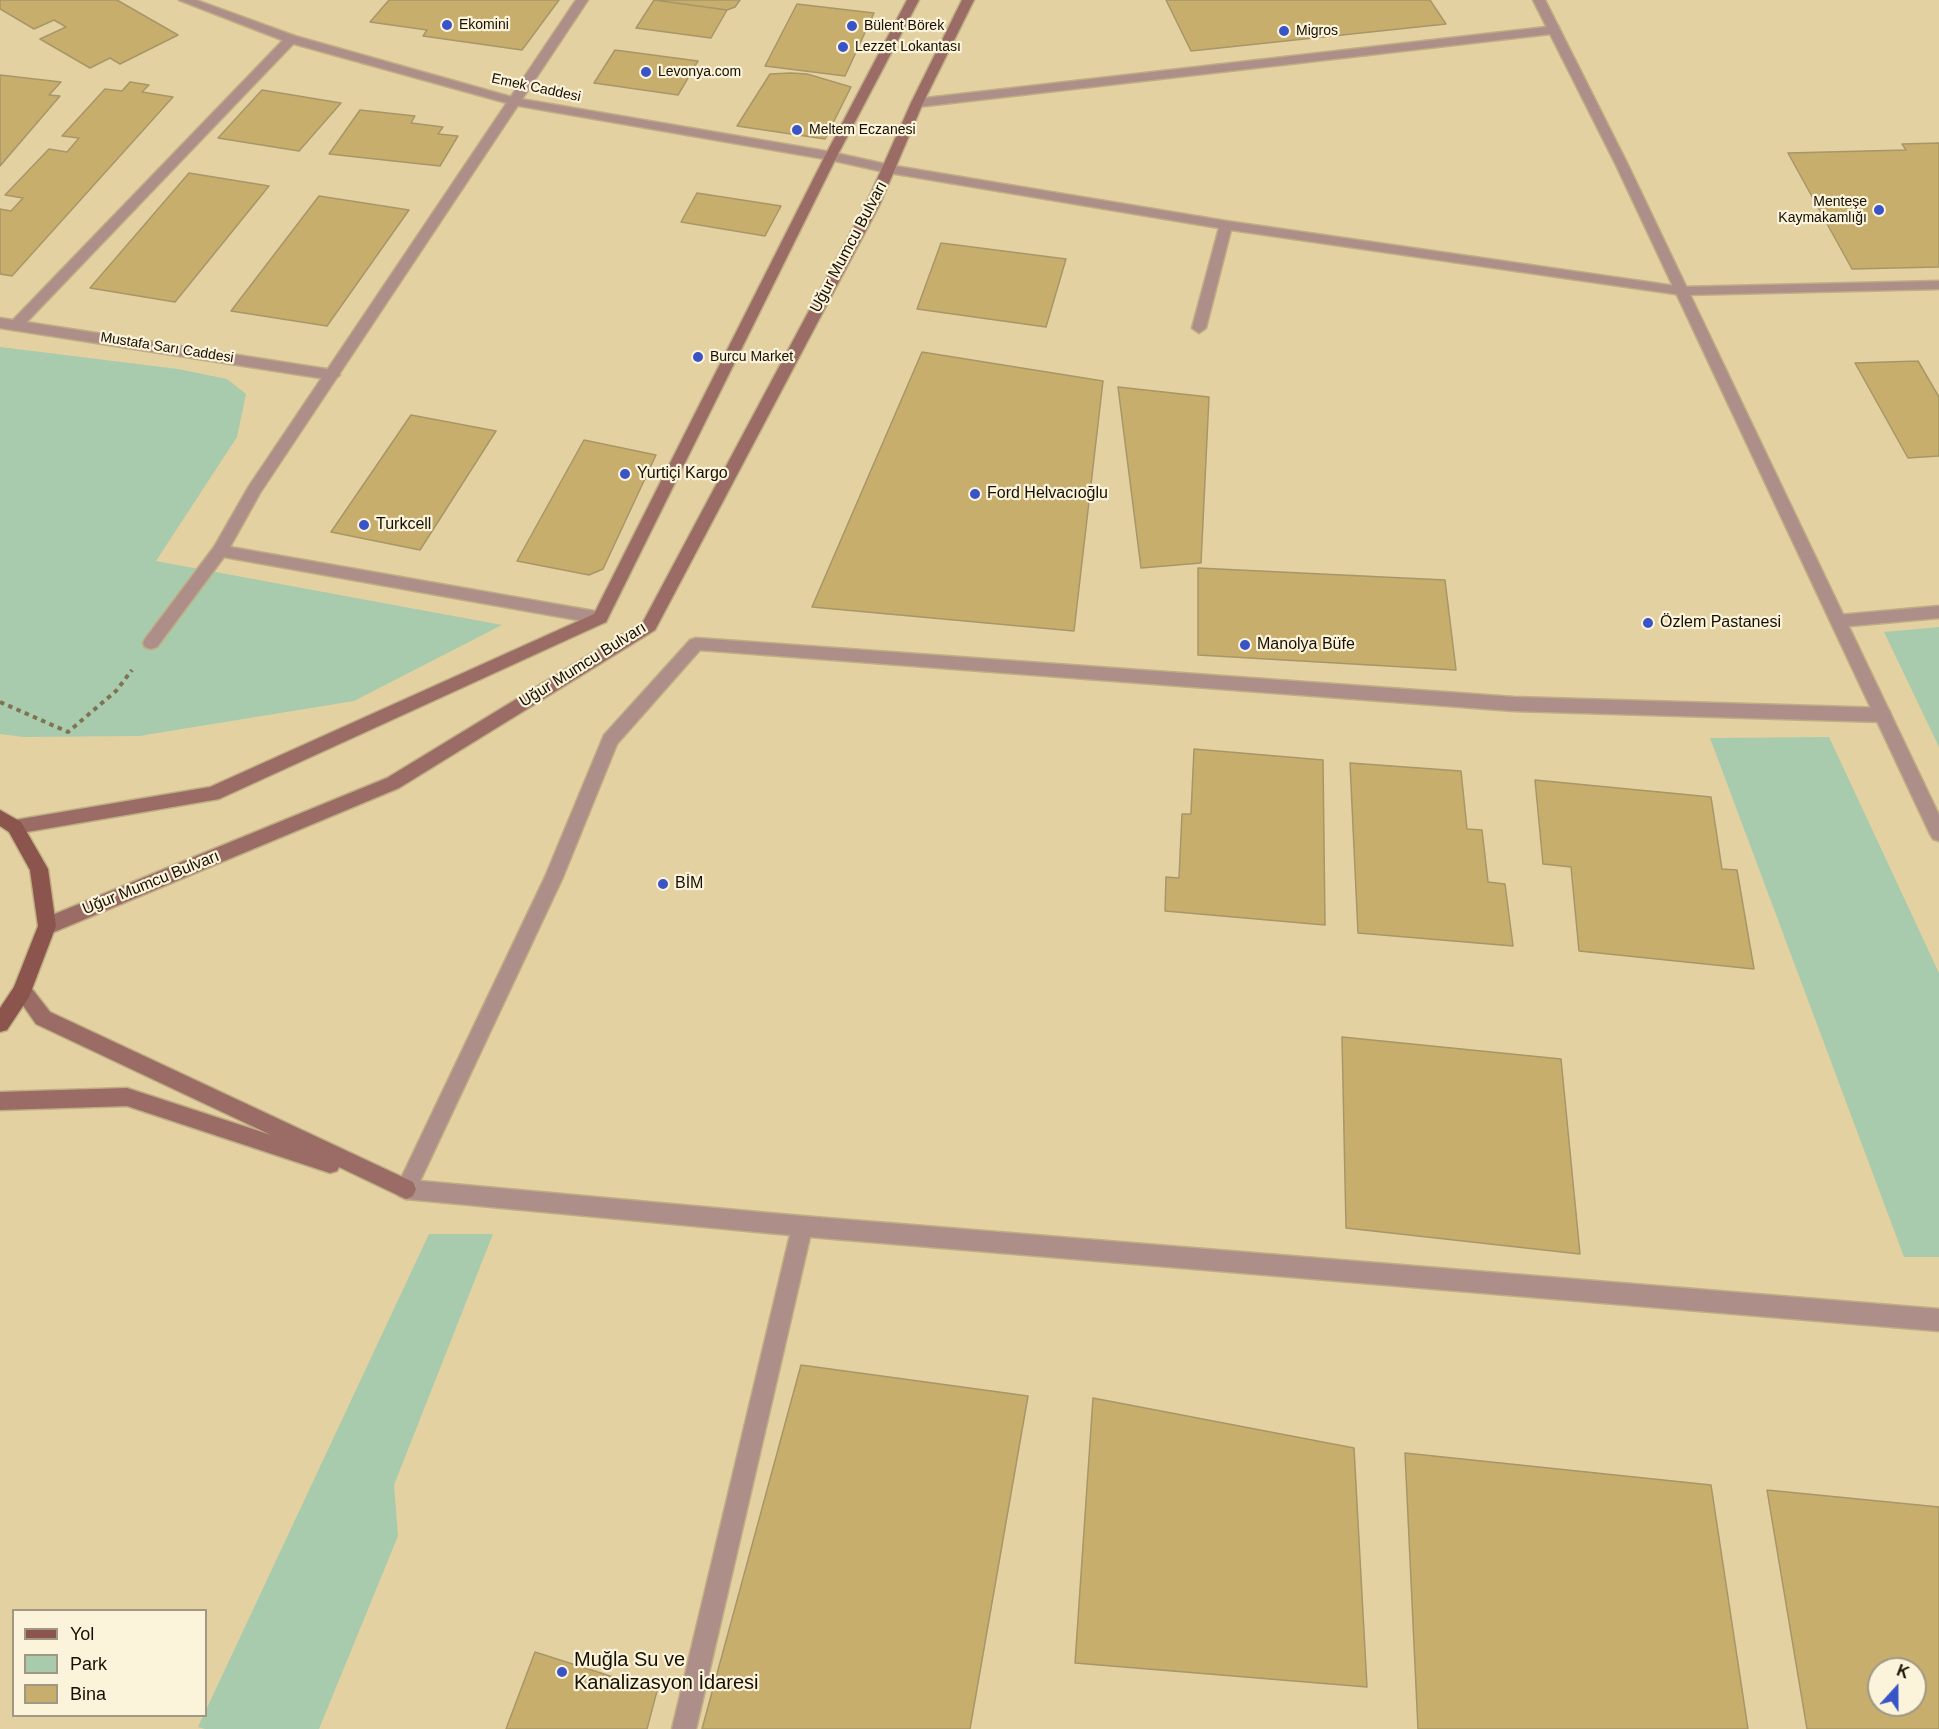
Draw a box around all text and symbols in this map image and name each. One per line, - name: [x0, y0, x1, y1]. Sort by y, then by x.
- place label: Ekomini: [459, 17, 509, 33]
- marker: Ekomini: [440, 18, 454, 32]
- place label: Bülent Börek: [864, 18, 944, 34]
- marker: Bülent Börek: [845, 19, 859, 33]
- place label: Migros: [1296, 23, 1338, 39]
- marker: Migros: [1277, 24, 1291, 38]
- place label: Lezzet Lokantası: [855, 39, 961, 55]
- marker: Lezzet Lokantası: [836, 40, 850, 54]
- place label: Levonya.com: [658, 64, 741, 80]
- marker: Levonya.com: [639, 65, 653, 79]
- street label: Emek Caddesi: [490, 70, 582, 106]
- place label: Meltem Eczanesi: [809, 122, 916, 138]
- marker: Meltem Eczanesi: [790, 123, 804, 137]
- street label: Uğur Mumcu Bulvarı: [806, 178, 892, 316]
- place label: Menteşe Kaymakamlığı: [1778, 194, 1867, 226]
- marker: Menteşe Kaymakamlığı: [1872, 203, 1886, 217]
- street label: Mustafa Sarı Caddesi: [99, 329, 235, 367]
- place label: Burcu Market: [710, 349, 793, 365]
- marker: Burcu Market: [691, 350, 705, 364]
- place label: Yurtiçi Kargo: [637, 464, 728, 484]
- marker: Yurtiçi Kargo: [618, 467, 632, 481]
- place label: Ford Helvacıoğlu: [987, 484, 1108, 504]
- marker: Ford Helvacıoğlu: [968, 487, 982, 501]
- place label: Turkcell: [376, 515, 431, 535]
- marker: Turkcell: [357, 518, 371, 532]
- place label: Özlem Pastanesi: [1660, 613, 1781, 633]
- marker: Özlem Pastanesi: [1641, 616, 1655, 630]
- street label: Uğur Mumcu Bulvarı: [516, 618, 650, 712]
- place label: Manolya Büfe: [1257, 635, 1355, 655]
- marker: Manolya Büfe: [1238, 638, 1252, 652]
- street label: Uğur Mumcu Bulvarı: [80, 847, 222, 919]
- place label: BİM: [675, 874, 703, 894]
- marker: BİM: [656, 877, 670, 891]
- legend: [12, 1609, 207, 1717]
- text: Yol: [70, 1624, 94, 1644]
- place label: Muğla Su ve Kanalizasyon İdaresi: [574, 1648, 759, 1695]
- text: Park: [70, 1654, 107, 1674]
- north arrow: [1867, 1657, 1927, 1717]
- text: K: [1894, 1662, 1911, 1682]
- marker: Muğla Su ve Kanalizasyon İdaresi: [555, 1665, 569, 1679]
- text: Bina: [70, 1684, 106, 1704]

